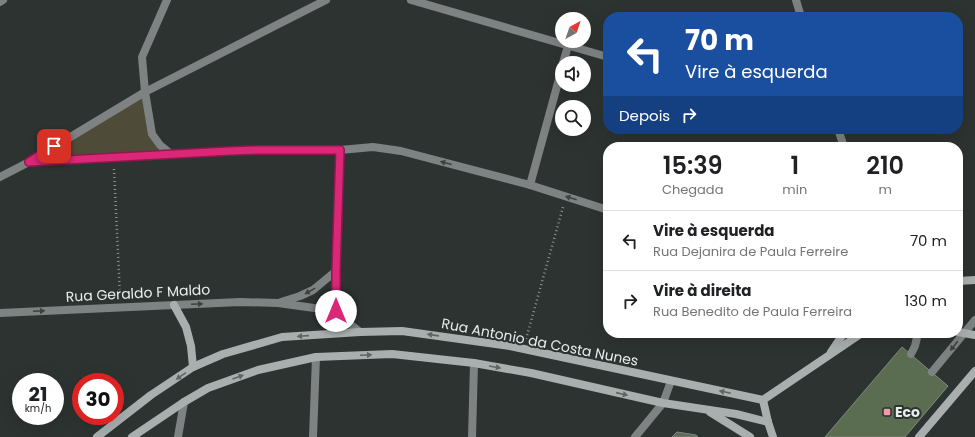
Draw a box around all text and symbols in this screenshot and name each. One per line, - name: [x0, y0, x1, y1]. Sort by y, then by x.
- north arrow: [555, 12, 591, 48]
- map controls: [555, 12, 591, 136]
- text: 70 m: [685, 21, 754, 60]
- icon: left: [619, 28, 671, 80]
- button: sound: [555, 56, 591, 92]
- text: Vire à esquerda: [685, 59, 828, 84]
- button: search: [555, 100, 591, 136]
- icon: right: [678, 104, 700, 126]
- text: Depois: [619, 105, 670, 126]
- pin: [37, 129, 71, 163]
- icon: arrive: [43, 135, 65, 157]
- text: 15:39: [663, 149, 723, 182]
- text: 1: [790, 149, 799, 182]
- text: 210: [866, 149, 904, 182]
- one-way arrow: [440, 160, 452, 166]
- text: Chegada: [662, 180, 723, 199]
- text: min: [782, 180, 807, 199]
- text: m: [878, 180, 892, 199]
- one-way arrow: [565, 195, 577, 201]
- text: Vire à esquerda: [653, 220, 775, 241]
- icon: left: [619, 230, 641, 252]
- text: 70 m: [910, 230, 947, 251]
- text: Rua Dejanira de Paula Ferreire: [653, 242, 848, 261]
- street label: Rua Geraldo F Maldo: [65, 279, 211, 307]
- text: Vire à direita: [653, 280, 752, 301]
- one-way arrow: [304, 288, 315, 295]
- position arrow: [315, 290, 357, 332]
- icon: right: [619, 290, 641, 312]
- text: 130 m: [904, 290, 947, 311]
- one-way arrow: [191, 300, 203, 307]
- text: Rua Benedito de Paula Ferreira: [653, 302, 852, 321]
- one-way arrow: [33, 307, 45, 314]
- street label: Rua Antonio da Costa Nunes: [440, 313, 640, 371]
- one-way arrow: [297, 332, 309, 339]
- one-way arrow: [427, 332, 439, 338]
- one-way arrow: [949, 341, 958, 352]
- one-way arrow: [360, 352, 372, 359]
- one-way arrow: [489, 364, 501, 370]
- one-way arrow: [175, 372, 187, 379]
- speed limit sign: 30: [72, 373, 124, 425]
- one-way arrow: [233, 374, 245, 380]
- text: 21: [29, 380, 47, 408]
- one-way arrow: [719, 389, 731, 395]
- one-way arrow: [616, 391, 628, 397]
- text: km/h: [25, 401, 51, 416]
- place label: Eco: [895, 402, 920, 422]
- marker: Eco: [882, 407, 892, 417]

